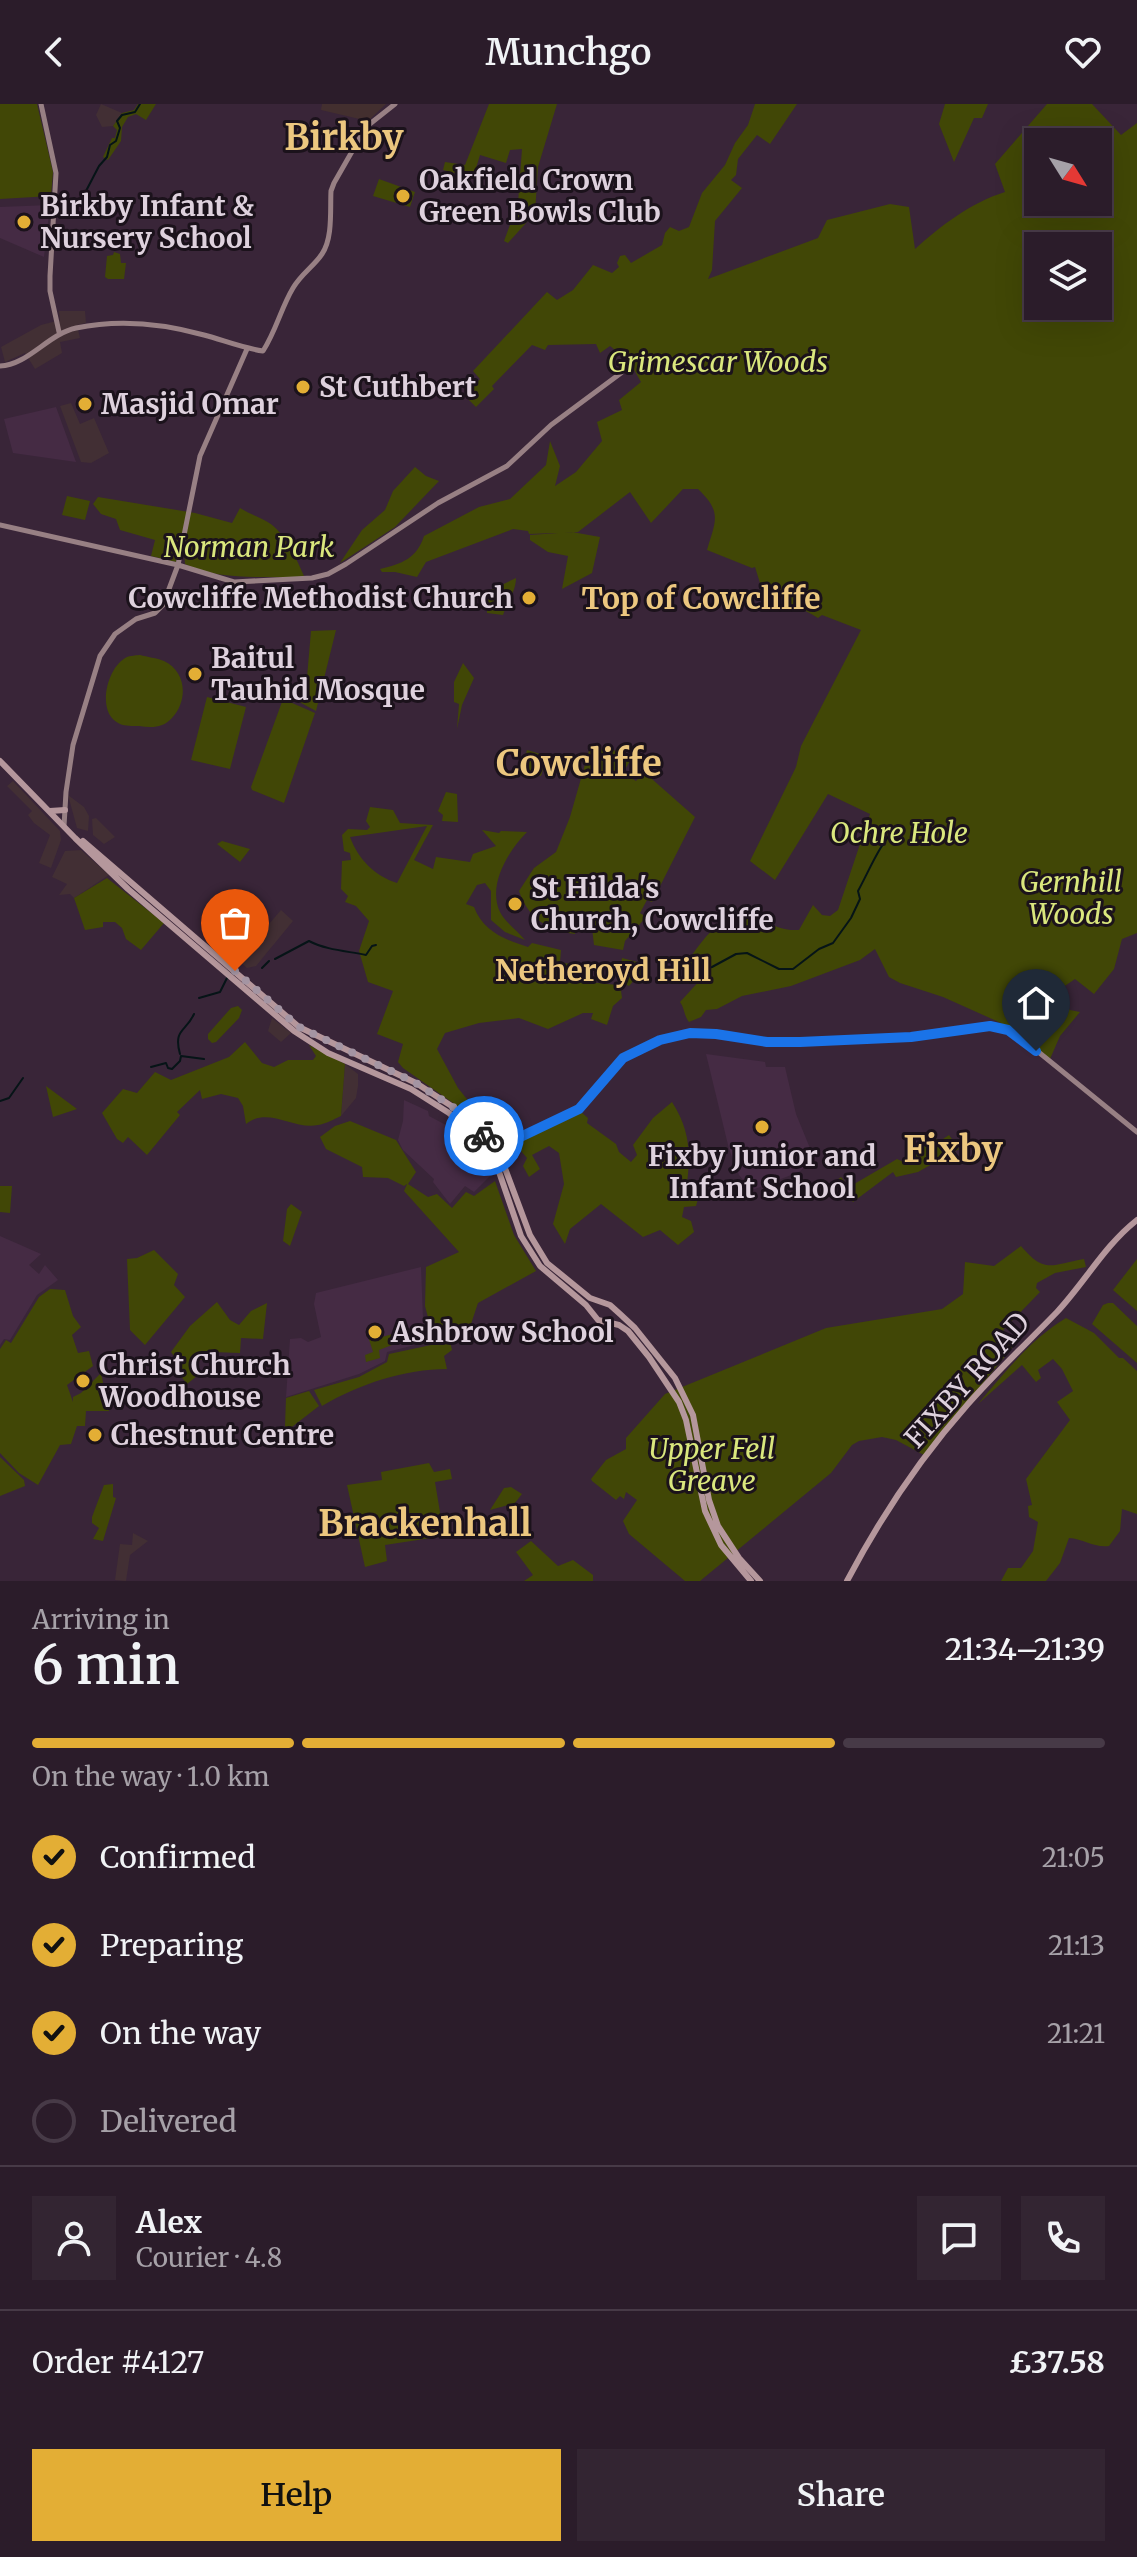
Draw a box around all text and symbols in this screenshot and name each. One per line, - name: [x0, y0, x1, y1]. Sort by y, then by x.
- icon: back: [32, 30, 76, 74]
- text: Munchgo: [485, 30, 652, 75]
- icon: heart: [1061, 30, 1105, 74]
- district label: Birkby: [284, 115, 404, 160]
- north arrow: [1024, 128, 1112, 216]
- map controls: [1024, 128, 1112, 320]
- place label: Oakfield Crown Green Bowls Club: [419, 162, 661, 230]
- marker: Oakfield Crown Green Bowls Club: [394, 187, 412, 205]
- place label: Birkby Infant & Nursery School: [40, 188, 254, 256]
- marker: Birkby Infant & Nursery School: [15, 213, 33, 231]
- button: layers: [1024, 232, 1112, 320]
- park label: Grimescar Woods: [608, 344, 828, 380]
- place label: St Cuthbert: [319, 369, 476, 405]
- marker: St Cuthbert: [294, 378, 312, 396]
- place label: Masjid Omar: [101, 386, 279, 422]
- marker: Masjid Omar: [76, 395, 94, 413]
- park label: Norman Park: [164, 529, 334, 565]
- district label: Top of Cowcliffe: [581, 579, 821, 617]
- place label: Cowcliffe Methodist Church: [128, 580, 513, 616]
- marker: Cowcliffe Methodist Church: [520, 589, 538, 607]
- place label: Baitul Tauhid Mosque: [211, 640, 425, 708]
- marker: Baitul Tauhid Mosque: [186, 665, 204, 683]
- district label: Cowcliffe: [496, 741, 662, 786]
- park label: Ochre Hole: [830, 815, 968, 851]
- park label: Gernhill Woods: [1020, 864, 1122, 932]
- place label: St Hilda's Church, Cowcliffe: [531, 870, 774, 938]
- pin: [201, 889, 269, 971]
- marker: St Hilda's Church, Cowcliffe: [506, 895, 524, 913]
- icon: bag: [213, 901, 257, 945]
- district label: Netheroyd Hill: [495, 951, 711, 989]
- pin: [1002, 969, 1070, 1051]
- icon: home: [1014, 981, 1058, 1025]
- courier: [444, 1096, 524, 1176]
- icon: bike: [462, 1114, 506, 1158]
- marker: Fixby Junior and Infant School: [753, 1118, 771, 1136]
- district label: Fixby: [903, 1127, 1003, 1172]
- place label: Fixby Junior and Infant School: [648, 1138, 876, 1206]
- street label: FIXBY ROAD: [897, 1305, 1037, 1455]
- place label: Ashbrow School: [390, 1314, 614, 1350]
- marker: Ashbrow School: [366, 1323, 384, 1341]
- place label: Christ Church Woodhouse: [98, 1347, 291, 1415]
- marker: Christ Church Woodhouse: [74, 1372, 92, 1390]
- place label: Chestnut Centre: [111, 1417, 334, 1453]
- marker: Chestnut Centre: [86, 1426, 104, 1444]
- park label: Upper Fell Greave: [649, 1431, 775, 1499]
- district label: Brackenhall: [318, 1501, 532, 1546]
- text: Arriving in: [32, 1603, 170, 1636]
- text: 21:34–21:39: [945, 1630, 1105, 1668]
- text: 6 min: [32, 1633, 180, 1698]
- text: On the way · 1.0 km: [32, 1760, 270, 1793]
- icon: check: [32, 1835, 76, 1879]
- text: Confirmed: [100, 1838, 255, 1876]
- text: 21:05: [1042, 1841, 1105, 1874]
- icon: check: [32, 1923, 76, 1967]
- text: Preparing: [100, 1926, 243, 1964]
- text: 21:13: [1048, 1929, 1105, 1962]
- icon: check: [32, 2011, 76, 2055]
- text: On the way: [100, 2014, 261, 2052]
- text: 21:21: [1047, 2017, 1105, 2050]
- text: Delivered: [100, 2102, 237, 2140]
- button: person: [32, 2196, 116, 2280]
- button: chat: [917, 2196, 1001, 2280]
- button: phone: [1021, 2196, 1105, 2280]
- text: Alex: [136, 2203, 202, 2241]
- text: Courier · 4.8: [136, 2241, 282, 2274]
- text: Order #4127: [32, 2343, 204, 2381]
- text: £37.58: [1009, 2343, 1105, 2381]
- button: Help: [32, 2449, 561, 2541]
- button: Share: [577, 2449, 1105, 2541]

